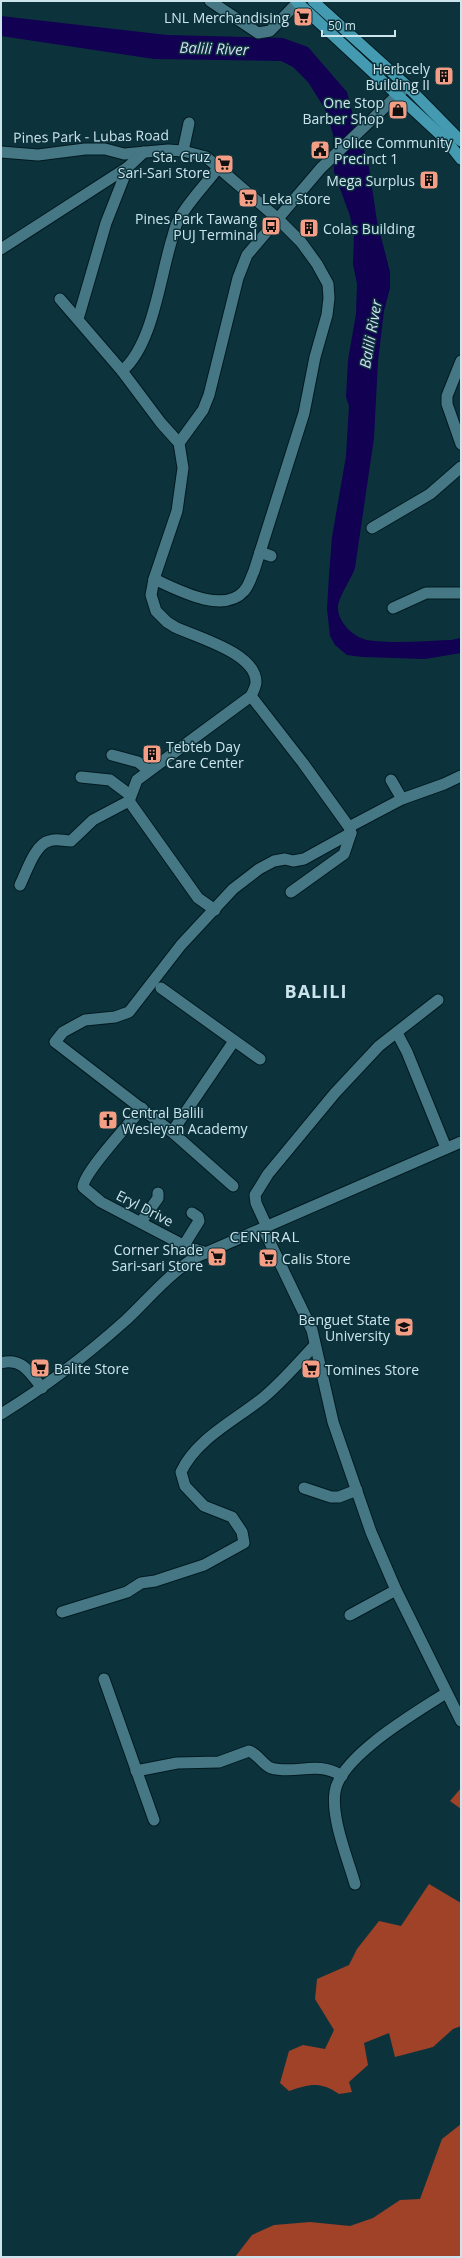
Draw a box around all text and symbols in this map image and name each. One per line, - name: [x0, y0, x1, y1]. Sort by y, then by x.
- supermarket icon: LNL Merchandising: [292, 6, 314, 28]
- place label: LNL Merchandising: [164, 8, 289, 27]
- scale bar: [322, 12, 395, 38]
- text: 50 m: [328, 17, 356, 34]
- water label: Balili River: [179, 37, 250, 59]
- place label: Herbcely Building II: [366, 59, 431, 94]
- building icon: Herbcely Building II: [433, 65, 455, 87]
- place label: One Stop Barber Shop: [302, 93, 384, 128]
- shop icon: One Stop Barber Shop: [387, 99, 409, 121]
- street label: Pines Park - Lubas Road: [13, 125, 169, 147]
- place label: Police Community Precinct 1: [334, 133, 453, 168]
- public building icon: Police Community Precinct 1: [309, 139, 331, 161]
- place label: Sta. Cruz Sari-Sari Store: [118, 147, 210, 182]
- supermarket icon: Sta. Cruz Sari-Sari Store: [213, 153, 235, 175]
- building icon: Mega Surplus: [418, 169, 440, 191]
- place label: Mega Surplus: [326, 171, 415, 190]
- supermarket icon: Leka Store: [237, 187, 259, 209]
- place label: Leka Store: [262, 189, 331, 208]
- place label: Pines Park Tawang PUJ Terminal: [135, 209, 257, 244]
- bus stop icon: Pines Park Tawang PUJ Terminal: [260, 215, 282, 237]
- building icon: Colas Building: [298, 217, 320, 239]
- place label: Colas Building: [323, 219, 415, 238]
- water label: Balili River: [354, 297, 386, 370]
- place label: Tebteb Day Care Center: [166, 737, 244, 772]
- building icon: Tebteb Day Care Center: [141, 743, 163, 765]
- district label: BALILI: [285, 979, 347, 1003]
- place label: Central Balili Wesleyan Academy: [122, 1103, 249, 1138]
- church icon: Central Balili Wesleyan Academy: [97, 1109, 119, 1131]
- street label: Eryl Drive: [113, 1185, 177, 1231]
- district label: CENTRAL: [230, 1226, 300, 1246]
- place label: Corner Shade Sari-sari Store: [112, 1240, 203, 1275]
- supermarket icon: Corner Shade Sari-sari Store: [206, 1246, 228, 1268]
- supermarket icon: Calis Store: [257, 1247, 279, 1269]
- place label: Calis Store: [282, 1249, 351, 1268]
- place label: Benguet State University: [299, 1310, 391, 1345]
- school or university icon: Benguet State University: [393, 1316, 415, 1338]
- supermarket icon: Balite Store: [29, 1357, 51, 1379]
- supermarket icon: Tomines Store: [300, 1358, 322, 1380]
- place label: Balite Store: [54, 1359, 129, 1378]
- place label: Tomines Store: [325, 1360, 419, 1379]

